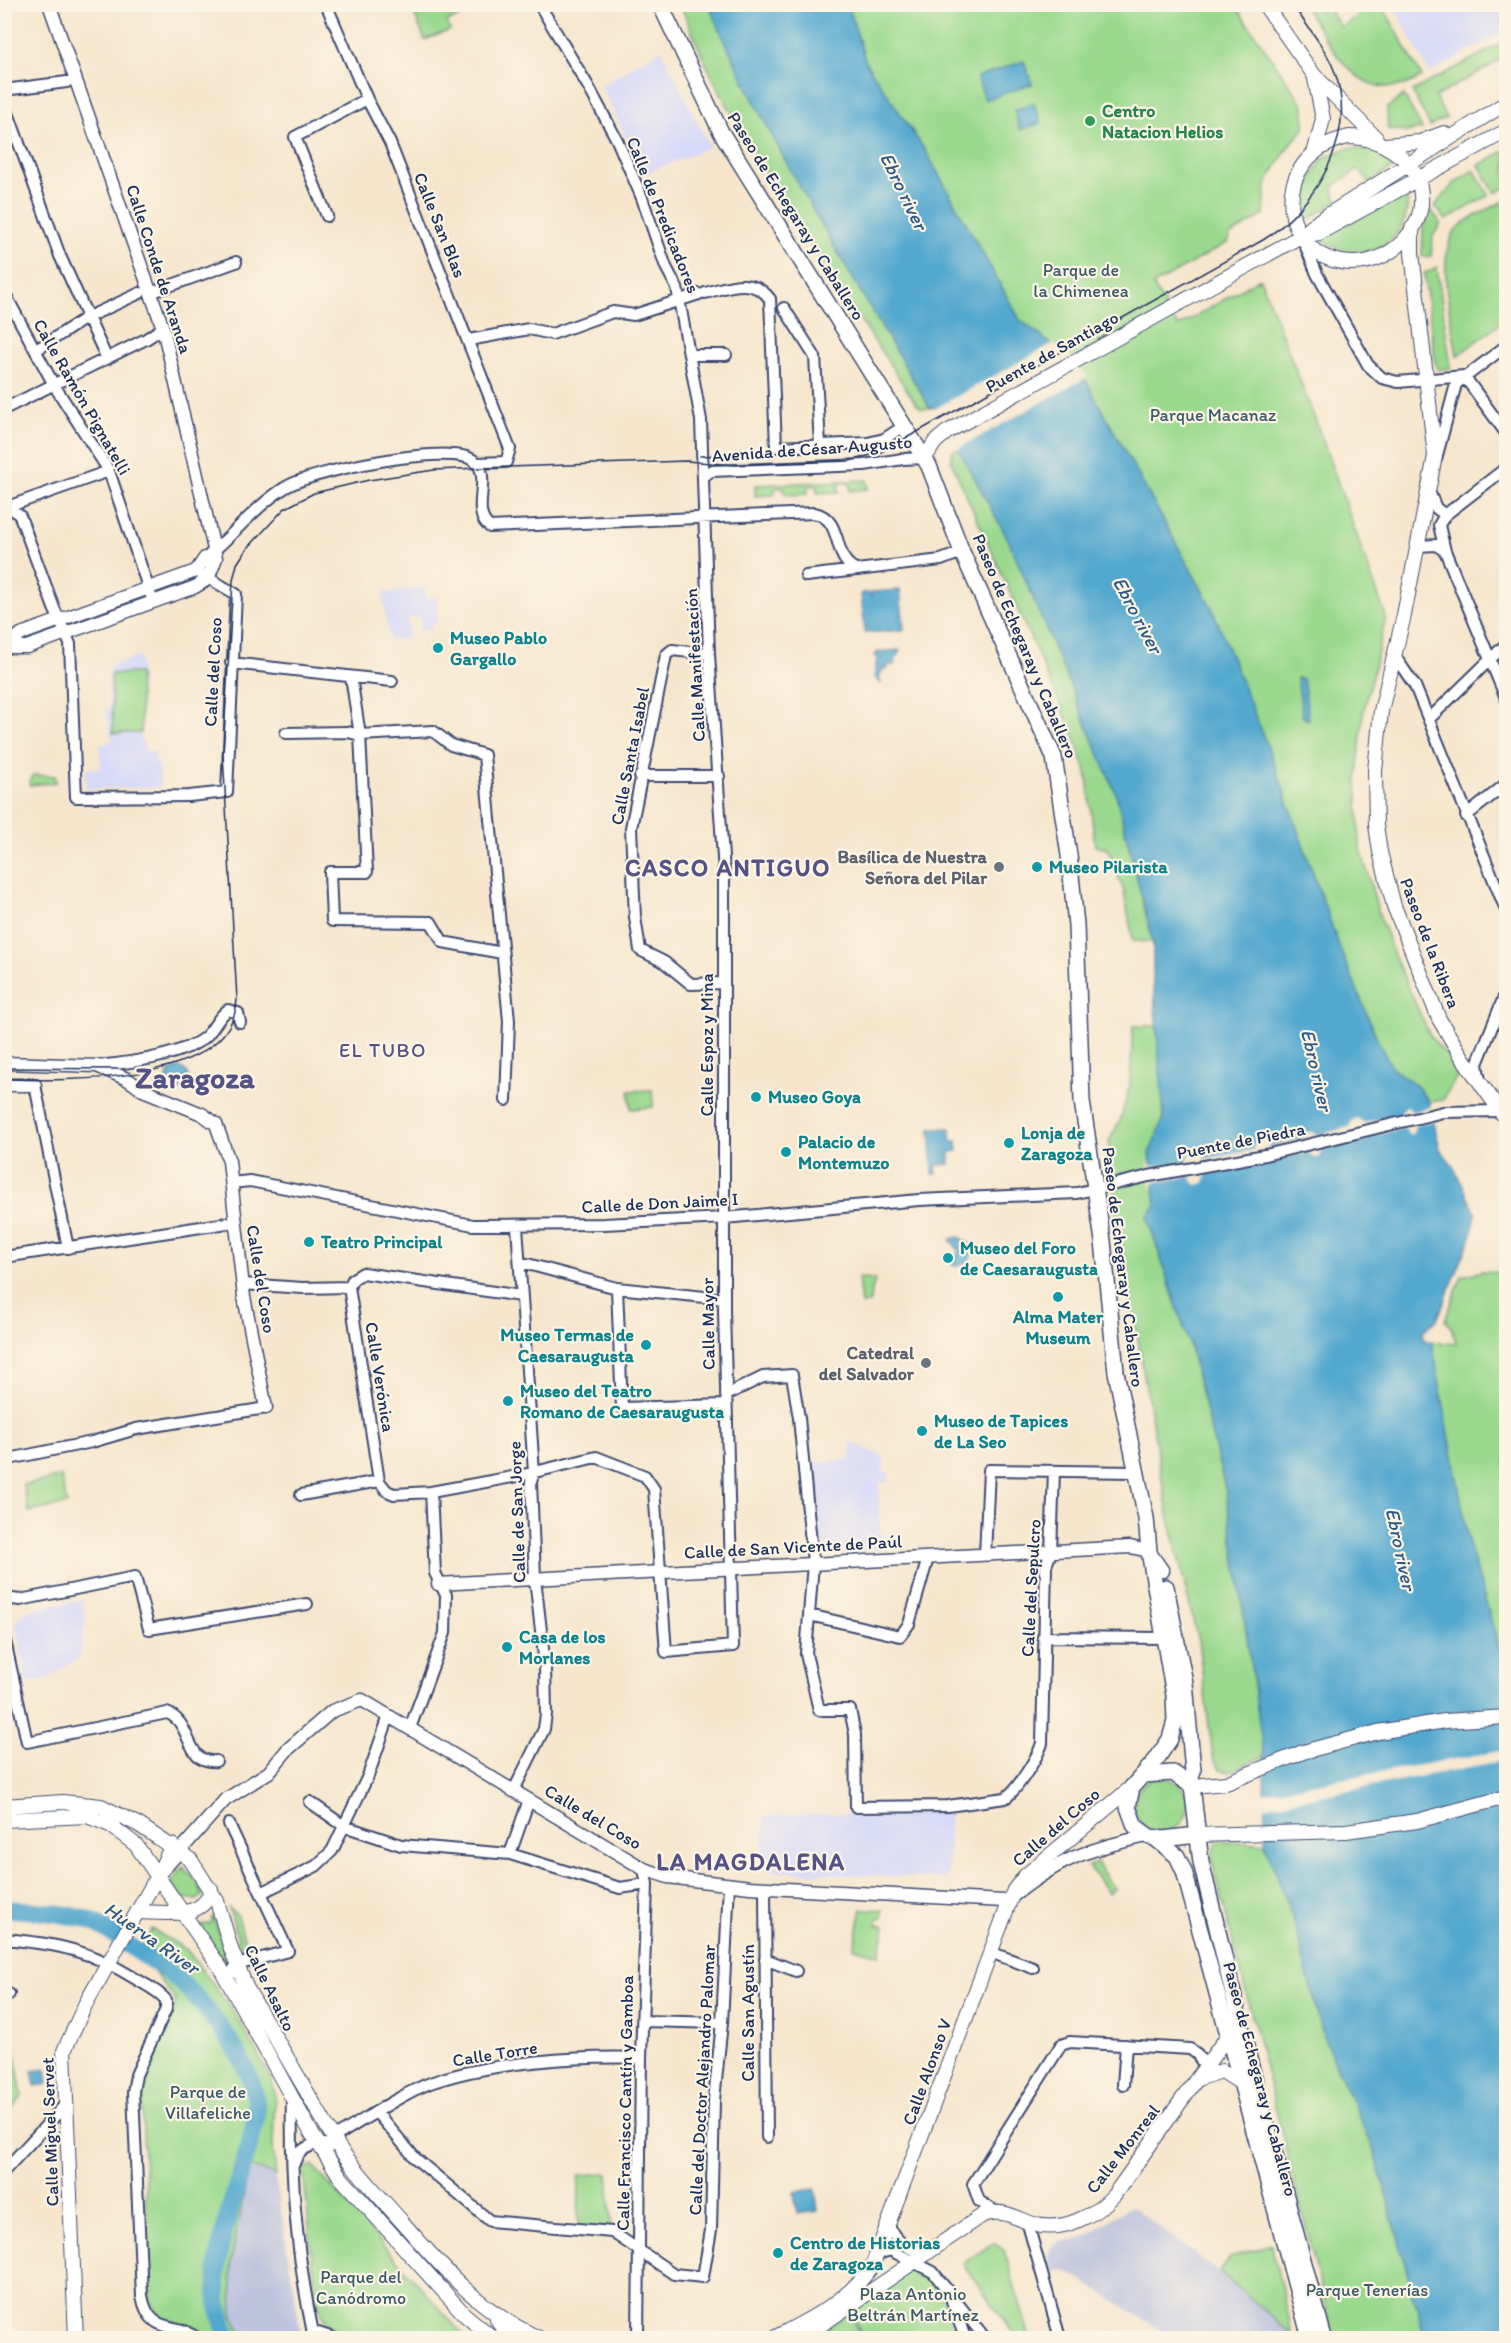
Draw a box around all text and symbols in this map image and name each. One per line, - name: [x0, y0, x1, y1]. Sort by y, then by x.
- place label: Centro Natacion Helios: [1102, 100, 1223, 143]
- street label: Paseo de Echegaray y Caballero: [723, 108, 869, 324]
- marker: Centro Natacion Helios: [1083, 114, 1097, 128]
- street label: Calle de Predicadores: [622, 134, 704, 296]
- water label: Ebro river: [875, 148, 934, 236]
- street label: Calle San Blas: [409, 169, 471, 281]
- street label: Calle Conde de Aranda: [121, 182, 197, 357]
- park label: Parque de la Chimenea: [1033, 259, 1129, 302]
- street label: Puente de Santiago: [981, 306, 1123, 398]
- street label: Calle Ramón Pignatelli: [28, 315, 136, 479]
- park label: Parque Macanaz: [1150, 404, 1276, 426]
- street label: Avenida de César Augusto: [711, 431, 913, 467]
- street label: Paseo de Echegaray y Caballero: [968, 530, 1082, 762]
- water label: Ebro river: [1108, 573, 1169, 660]
- street label: Calle Manifestación: [680, 587, 710, 742]
- street label: Calle del Coso: [199, 617, 227, 727]
- place label: Museo Pablo Gargallo: [450, 627, 547, 670]
- marker: Museo Pablo Gargallo: [431, 641, 445, 655]
- street label: Calle Santa Isabel: [606, 685, 654, 827]
- place label: Basílica de Nuestra Señora del Pilar: [837, 846, 988, 889]
- district label: CASCO ANTIGUO: [625, 853, 831, 882]
- place label: Museo Pilarista: [1049, 856, 1168, 878]
- marker: Basílica de Nuestra Señora del Pilar: [992, 860, 1006, 874]
- marker: Museo Pilarista: [1030, 860, 1044, 874]
- street label: Paseo de la Ribera: [1395, 875, 1465, 1012]
- street label: Calle Espoz y Mina: [696, 973, 718, 1117]
- water label: Ebro river: [1296, 1027, 1339, 1116]
- district label: EL TUBO: [339, 1038, 427, 1062]
- district label: Zaragoza: [135, 1059, 255, 1096]
- place label: Museo Goya: [768, 1086, 861, 1108]
- marker: Museo Goya: [749, 1090, 763, 1104]
- street label: Puente de Piedra: [1175, 1118, 1308, 1164]
- place label: Lonja de Zaragoza: [1021, 1122, 1093, 1165]
- place label: Palacio de Montemuzo: [798, 1131, 889, 1174]
- marker: Lonja de Zaragoza: [1002, 1136, 1016, 1150]
- marker: Palacio de Montemuzo: [779, 1145, 793, 1159]
- street label: Paseo de Echegaray y Caballero: [1097, 1146, 1149, 1388]
- street label: Calle de Don Jaime I: [581, 1188, 739, 1218]
- street label: Calle del Coso: [242, 1223, 280, 1335]
- place label: Teatro Principal: [320, 1231, 443, 1253]
- marker: Teatro Principal: [302, 1235, 316, 1249]
- place label: Museo del Foro de Caesaraugusta: [960, 1237, 1098, 1280]
- marker: Museo del Foro de Caesaraugusta: [941, 1251, 955, 1265]
- street label: Calle Mayor: [696, 1277, 720, 1370]
- marker: Alma Mater Museum: [1051, 1290, 1065, 1304]
- place label: Alma Mater Museum: [1012, 1306, 1104, 1349]
- street label: Calle Verónica: [360, 1320, 400, 1434]
- place label: Museo Termas de Caesaraugusta: [500, 1324, 635, 1367]
- marker: Museo Termas de Caesaraugusta: [639, 1338, 653, 1352]
- place label: Catedral del Salvador: [819, 1342, 915, 1385]
- marker: Catedral del Salvador: [919, 1356, 933, 1370]
- place label: Museo del Teatro Romano de Caesaraugusta: [520, 1380, 724, 1423]
- marker: Museo del Teatro Romano de Caesaraugusta: [501, 1394, 515, 1408]
- place label: Museo de Tapices de La Seo: [934, 1410, 1068, 1453]
- marker: Museo de Tapices de La Seo: [915, 1424, 929, 1438]
- street label: Calle de San Jorge: [504, 1441, 530, 1583]
- water label: Ebro river: [1381, 1506, 1422, 1595]
- street label: Calle del Sepulcro: [1016, 1518, 1046, 1658]
- street label: Calle de San Vicente de Paúl: [683, 1530, 903, 1564]
- place label: Casa de los Morlanes: [519, 1626, 606, 1669]
- marker: Casa de los Morlanes: [500, 1640, 514, 1654]
- street label: Calle del Coso: [540, 1779, 646, 1855]
- street label: Calle del Coso: [1008, 1783, 1104, 1871]
- district label: LA MAGDALENA: [656, 1847, 846, 1876]
- water label: Huerva River: [100, 1897, 206, 1981]
- street label: Calle Asalto: [240, 1941, 300, 2035]
- street label: Calle del Doctor Alejandro Palomar: [684, 1943, 720, 2216]
- street label: Calle San Agustín: [737, 1944, 759, 2082]
- street label: Paseo de Echegaray y Caballero: [1218, 1959, 1302, 2199]
- street label: Calle Francisco Cantín y Gamboa: [612, 1974, 638, 2231]
- street label: Calle Alonso V: [898, 2015, 957, 2128]
- street label: Calle Torre: [451, 2036, 539, 2072]
- street label: Calle Miguel Servet: [36, 2057, 64, 2207]
- park label: Parque de Villafeliche: [165, 2081, 251, 2124]
- street label: Calle Monreal: [1081, 2100, 1165, 2198]
- place label: Centro de Historias de Zaragoza: [790, 2232, 940, 2275]
- marker: Centro de Historias de Zaragoza: [771, 2246, 785, 2260]
- park label: Parque del Canódromo: [316, 2266, 406, 2309]
- park label: Parque Tenerías: [1306, 2279, 1428, 2301]
- park label: Plaza Antonio Beltrán Martínez: [847, 2283, 979, 2326]

